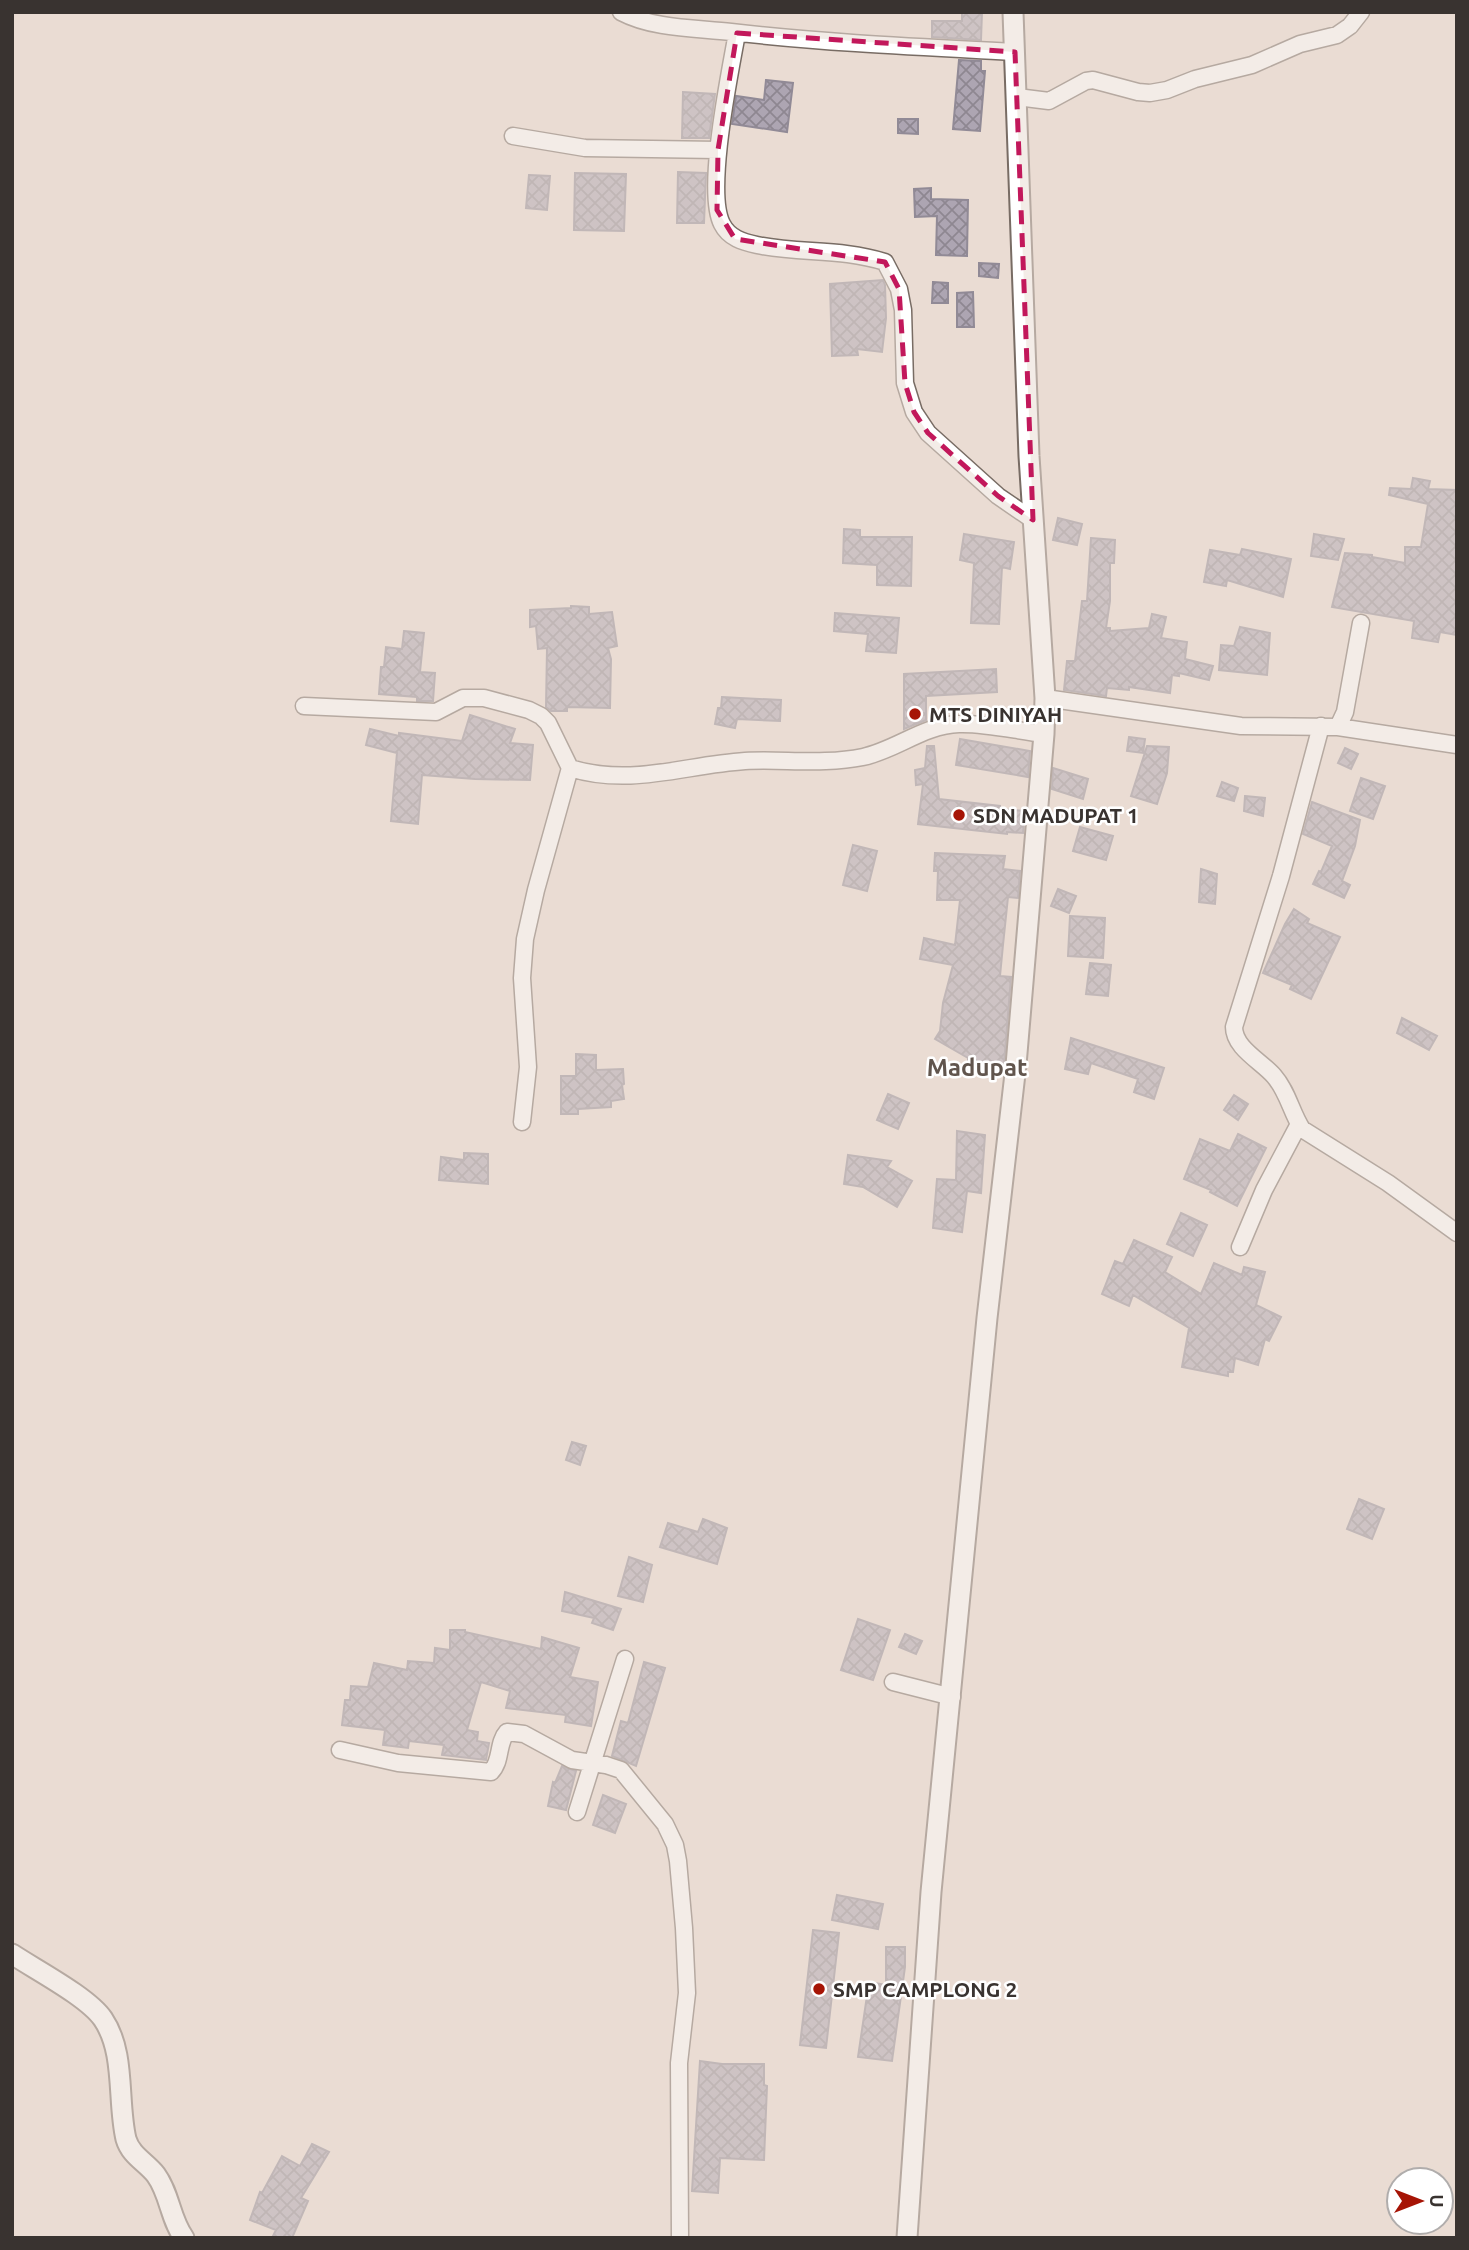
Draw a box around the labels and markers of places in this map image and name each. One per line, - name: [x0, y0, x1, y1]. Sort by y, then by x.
- place label: MTS DINIYAH: [929, 702, 1062, 726]
- marker: MTS DINIYAH: [907, 706, 923, 722]
- place label: SDN MADUPAT 1: [973, 803, 1139, 827]
- marker: SDN MADUPAT 1: [951, 807, 967, 823]
- place label: SMP CAMPLONG 2: [833, 1977, 1017, 2001]
- marker: SMP CAMPLONG 2: [811, 1981, 827, 1997]

